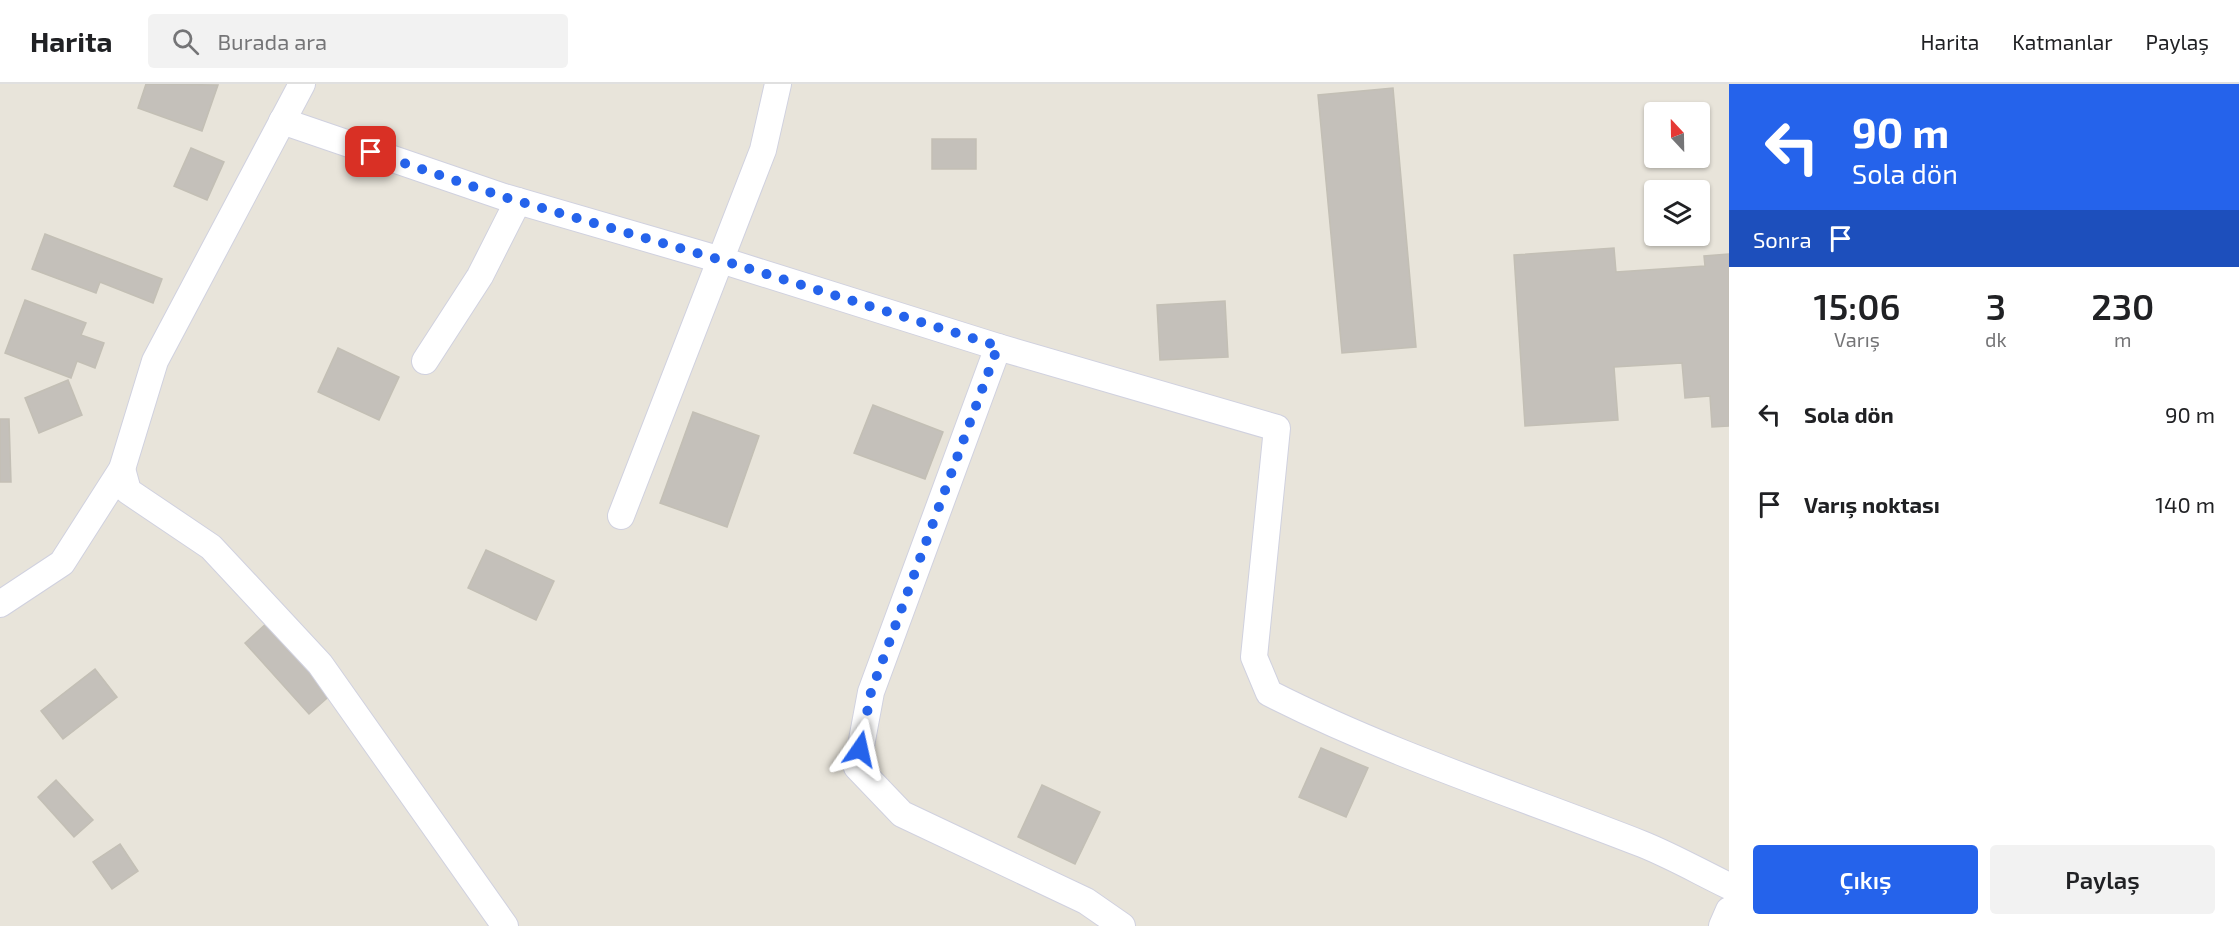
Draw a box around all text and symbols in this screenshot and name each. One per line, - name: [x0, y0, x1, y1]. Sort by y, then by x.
- search box: [148, 14, 568, 68]
- text: Harita: [30, 24, 112, 58]
- icon: search: [169, 25, 202, 58]
- text: Burada ara: [217, 28, 327, 54]
- text: Harita: [1921, 29, 1979, 54]
- text: Katmanlar: [2012, 29, 2113, 54]
- text: Paylaş: [2146, 29, 2209, 54]
- north arrow: [1644, 102, 1710, 168]
- map controls: [1644, 102, 1710, 246]
- text: 90 m: [1852, 106, 1949, 156]
- icon: left: [1753, 108, 1831, 186]
- pin: [345, 126, 396, 177]
- icon: arrive: [354, 135, 387, 168]
- text: Sola dön: [1852, 157, 1958, 189]
- button: layers: [1644, 180, 1710, 246]
- icon: arrive: [1824, 222, 1857, 255]
- text: Sonra: [1753, 226, 1812, 252]
- text: 15:06: [1814, 284, 1900, 327]
- text: 3: [1986, 284, 2006, 327]
- text: 230: [2091, 284, 2154, 327]
- text: Varış: [1834, 327, 1880, 351]
- text: dk: [1985, 327, 2007, 351]
- text: m: [2114, 327, 2132, 351]
- icon: left: [1753, 398, 1786, 431]
- text: Sola dön: [1804, 401, 1894, 427]
- text: 90 m: [2165, 401, 2215, 427]
- icon: arrive: [1753, 488, 1786, 521]
- text: Varış noktası: [1804, 491, 1940, 517]
- text: 140 m: [2155, 491, 2215, 517]
- position arrow: [828, 717, 892, 781]
- button: Çıkış: [1753, 845, 1978, 914]
- button: Paylaş: [1990, 845, 2215, 914]

